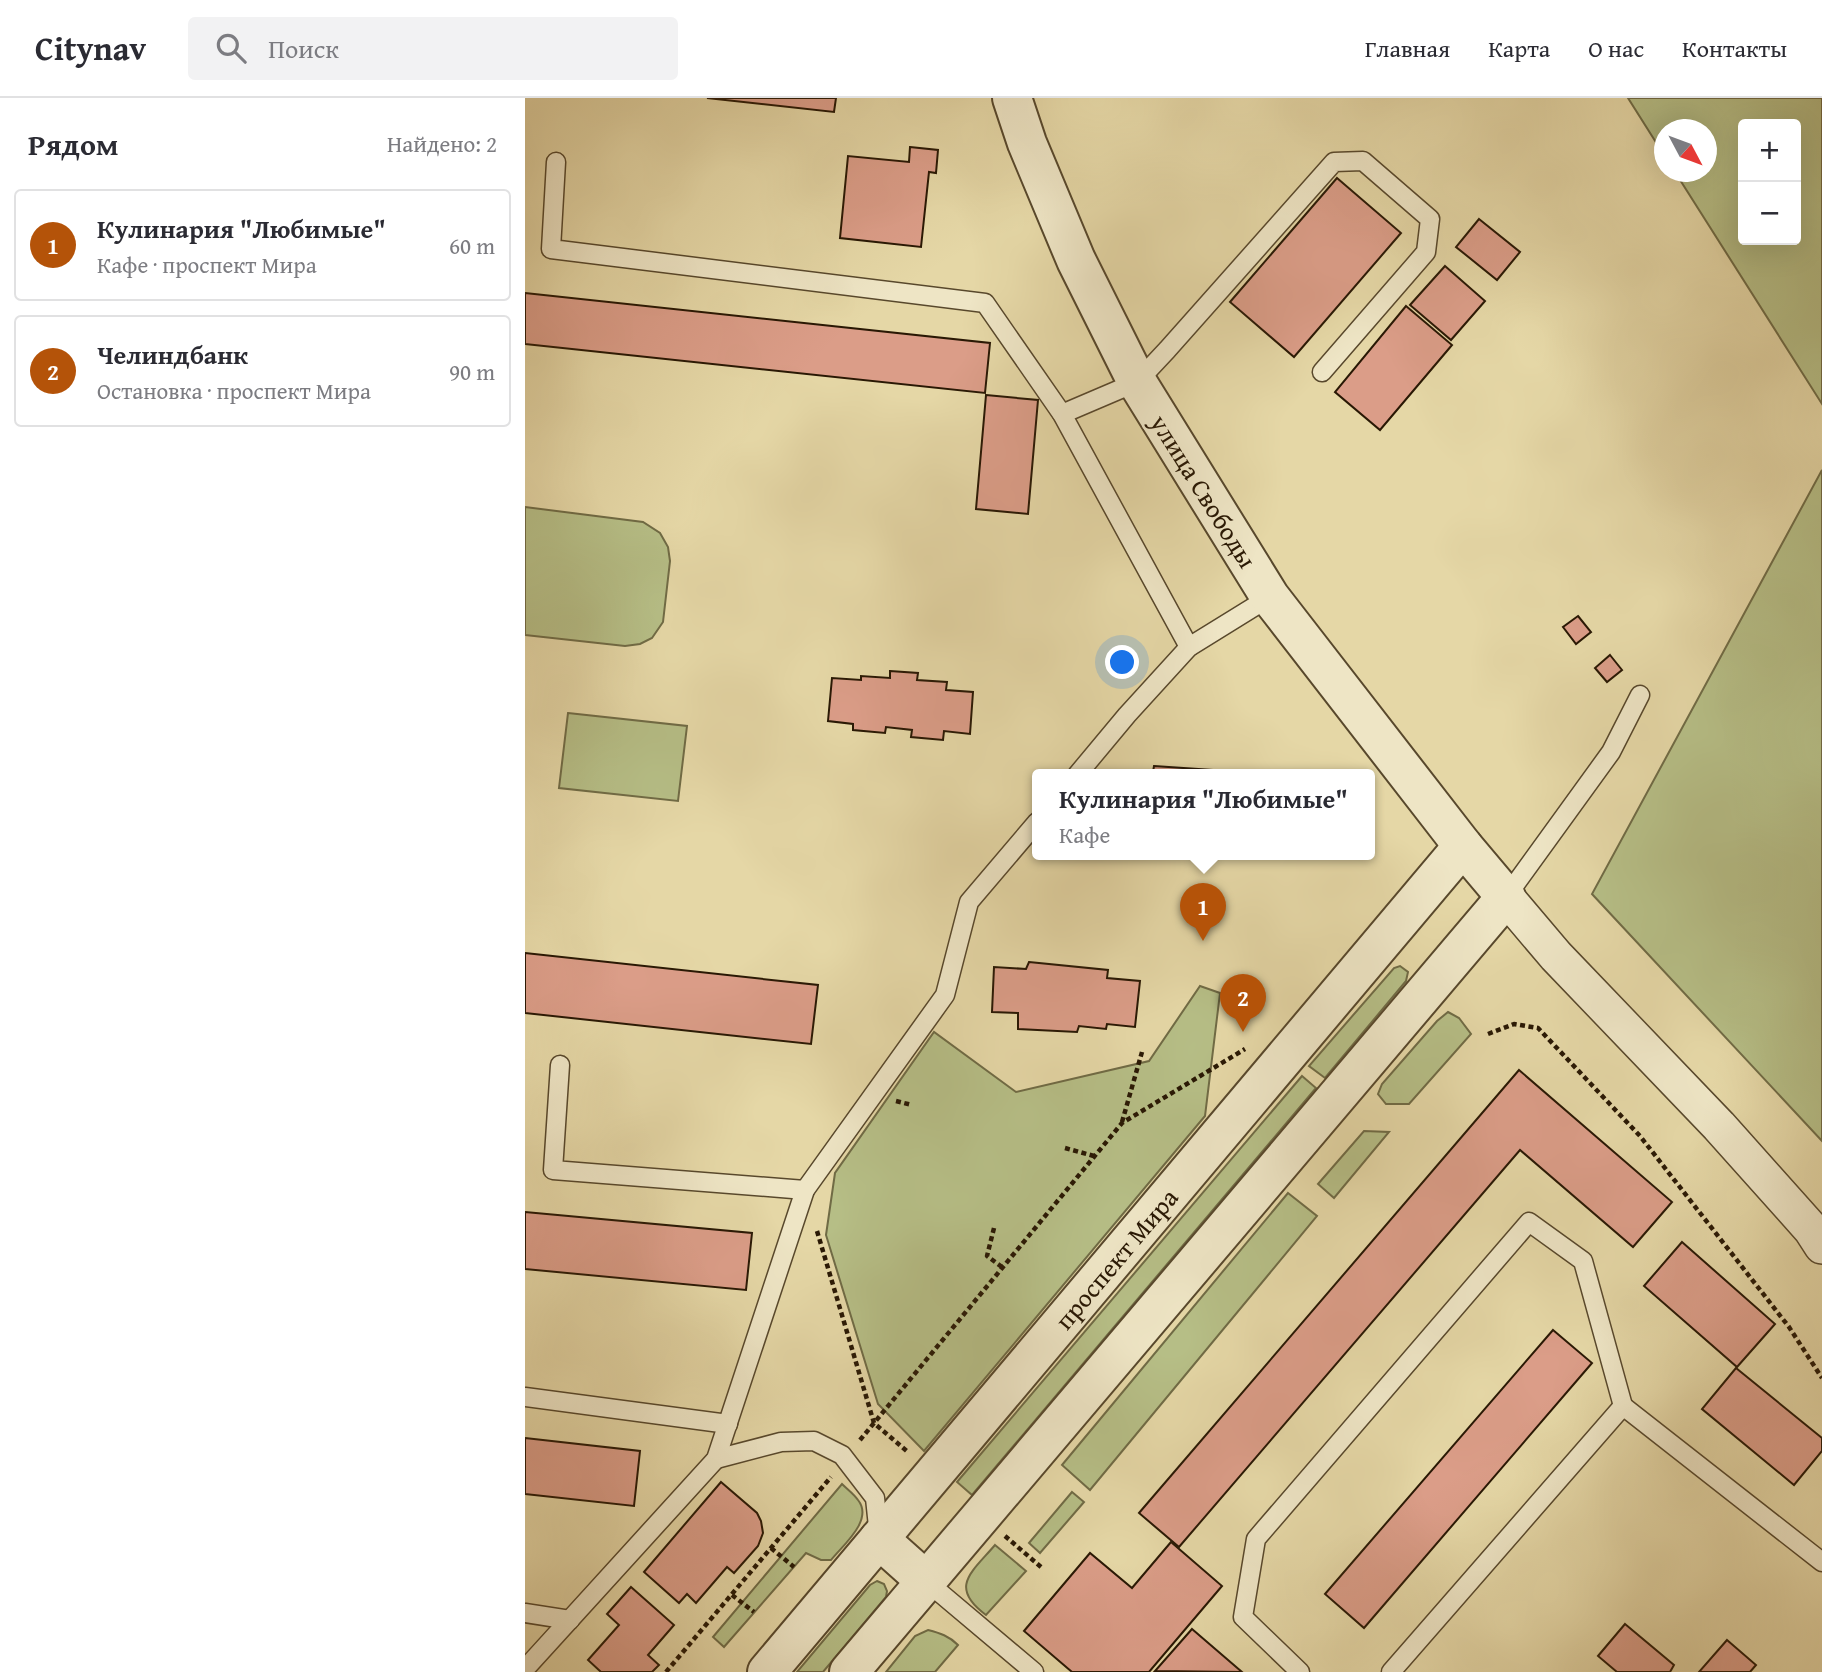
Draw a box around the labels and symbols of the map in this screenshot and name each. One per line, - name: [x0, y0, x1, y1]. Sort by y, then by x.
- north arrow: [1654, 119, 1717, 182]
- street label: улица Свободы: [1141, 406, 1267, 575]
- your location: [1105, 645, 1139, 679]
- pin: 1: [1180, 883, 1226, 941]
- pin: 2: [1220, 974, 1266, 1032]
- street label: проспект Мира: [1044, 1178, 1187, 1338]

